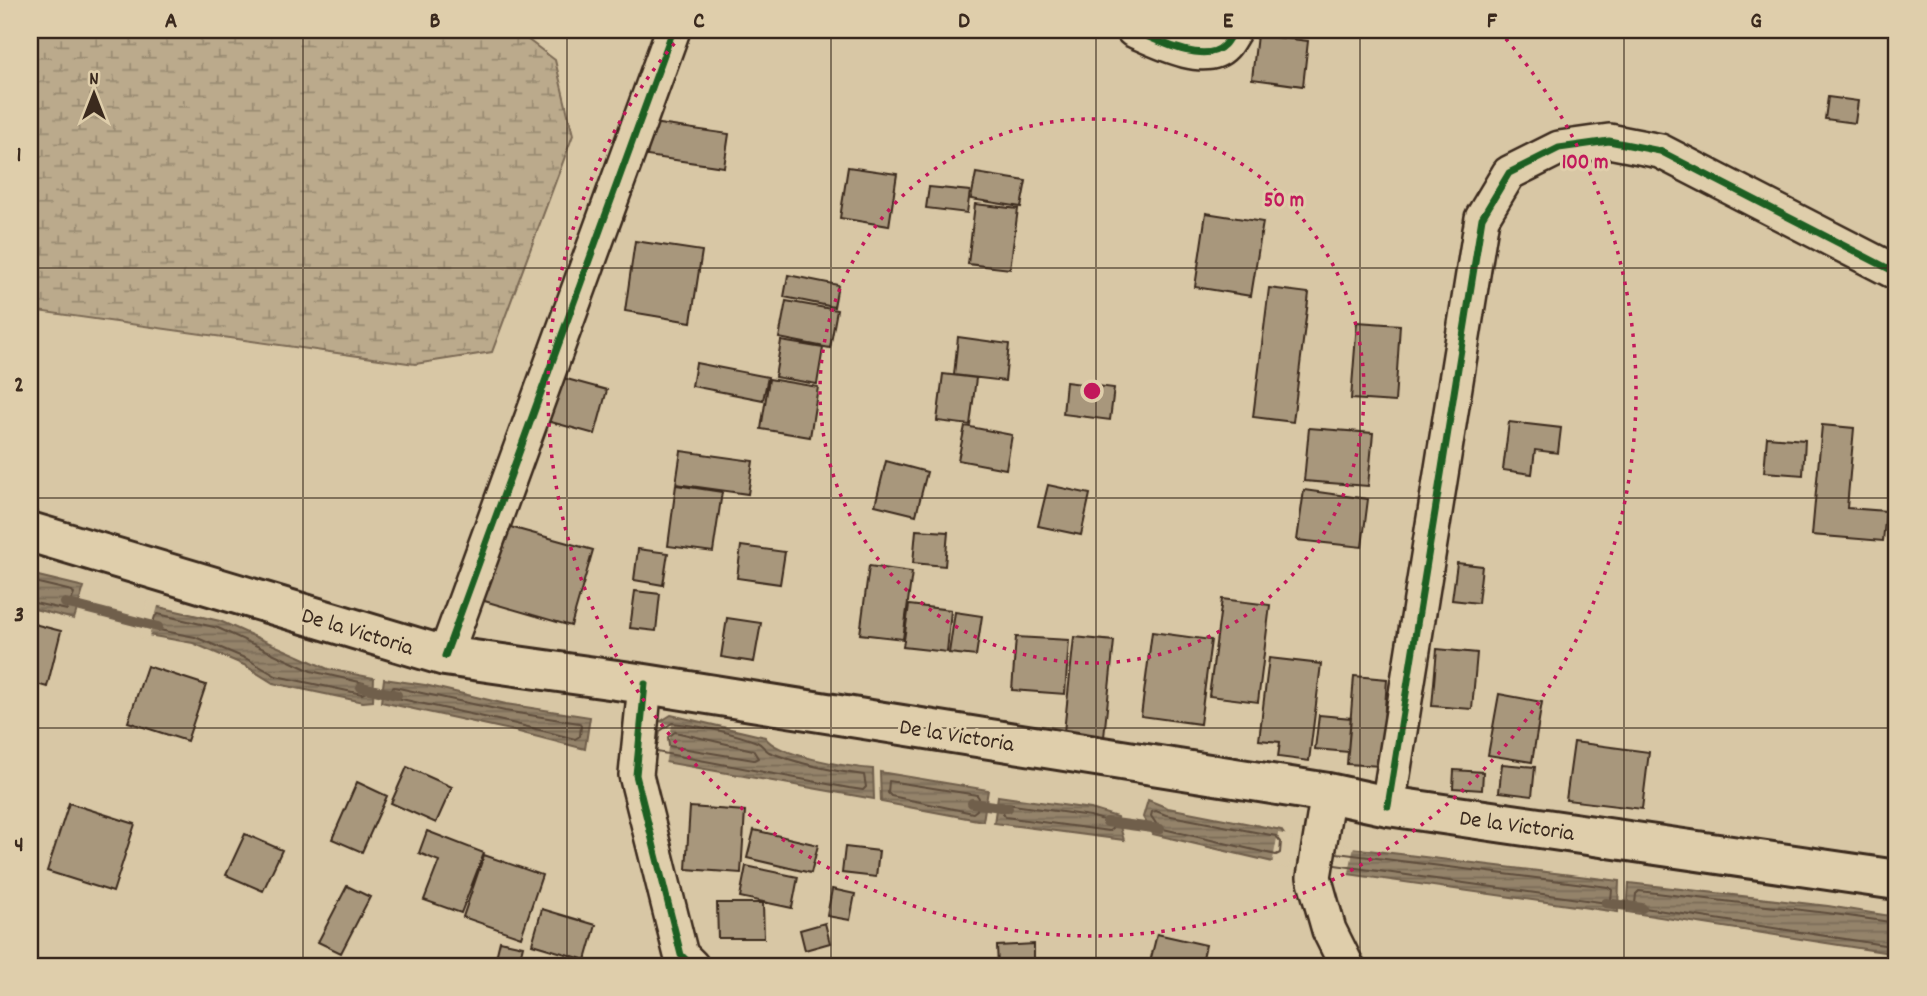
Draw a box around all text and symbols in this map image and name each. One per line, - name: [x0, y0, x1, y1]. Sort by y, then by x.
- text: A: [165, 6, 177, 39]
- text: B: [430, 6, 441, 39]
- text: C: [693, 6, 705, 39]
- text: D: [958, 6, 970, 39]
- text: E: [1223, 6, 1234, 39]
- text: F: [1487, 6, 1498, 39]
- text: G: [1750, 6, 1762, 39]
- north arrow: [60, 60, 130, 130]
- text: N: [89, 67, 99, 94]
- text: 1: [16, 140, 22, 173]
- text: 100 m: [1562, 149, 1608, 179]
- text: 50 m: [1264, 187, 1304, 217]
- text: 2: [14, 370, 24, 403]
- centre of rings: [1080, 379, 1104, 403]
- text: 3: [14, 600, 24, 633]
- street label: De la Victoria: [297, 601, 418, 666]
- street label: De la Victoria: [897, 712, 1017, 763]
- street label: De la Victoria: [1457, 803, 1577, 852]
- text: 4: [14, 830, 24, 863]

